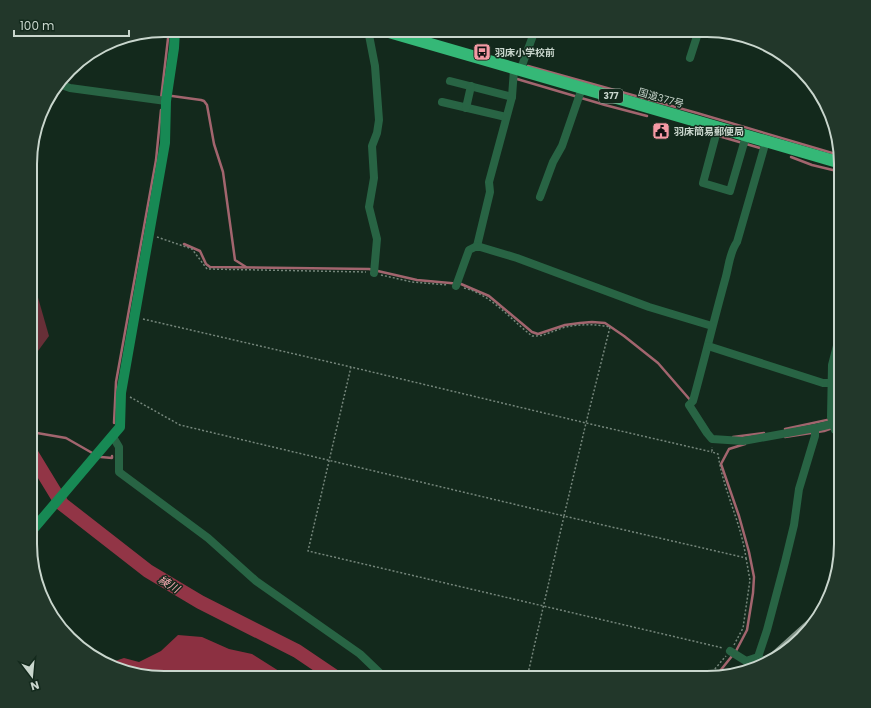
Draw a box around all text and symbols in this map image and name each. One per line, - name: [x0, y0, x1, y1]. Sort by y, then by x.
- scale bar: [14, 12, 129, 38]
- text: 100 m: [20, 17, 54, 34]
- bus stop icon: 羽床小学校前: [472, 42, 492, 62]
- place label: 羽床小学校前: [494, 45, 555, 60]
- street label: 国道377号: [636, 84, 686, 112]
- road number: 377: [599, 89, 623, 103]
- public building icon: 羽床簡易郵便局: [651, 121, 671, 141]
- place label: 羽床簡易郵便局: [673, 124, 744, 139]
- water label: 綾川: [155, 571, 183, 597]
- north arrow: [12, 656, 52, 696]
- text: N: [29, 677, 41, 694]

